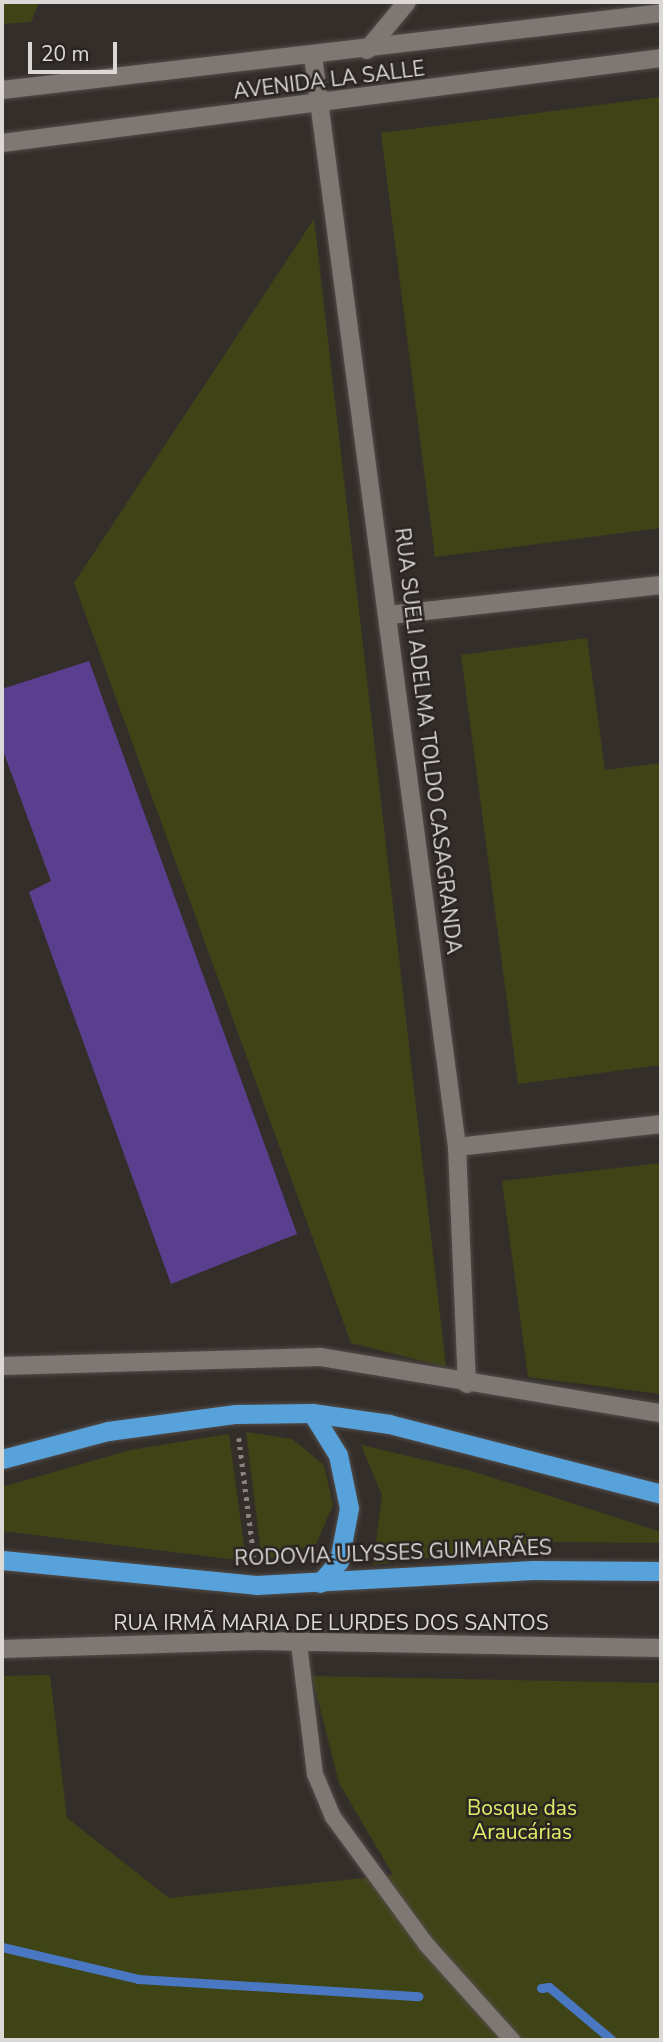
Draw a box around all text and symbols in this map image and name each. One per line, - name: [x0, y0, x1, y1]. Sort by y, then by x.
- scale bar: [32, 28, 121, 72]
- text: 20 m: [41, 40, 90, 68]
- street label: AVENIDA LA SALLE: [232, 56, 426, 104]
- street label: RUA SUELI ADELMA TOLDO CASAGRANDA: [389, 526, 467, 956]
- street label: RODOVIA ULYSSES GUIMARÃES: [234, 1535, 552, 1571]
- street label: RUA IRMÃ MARIA DE LURDES DOS SANTOS: [113, 1610, 549, 1636]
- park label: Bosque das Araucárias: [467, 1795, 577, 1845]

